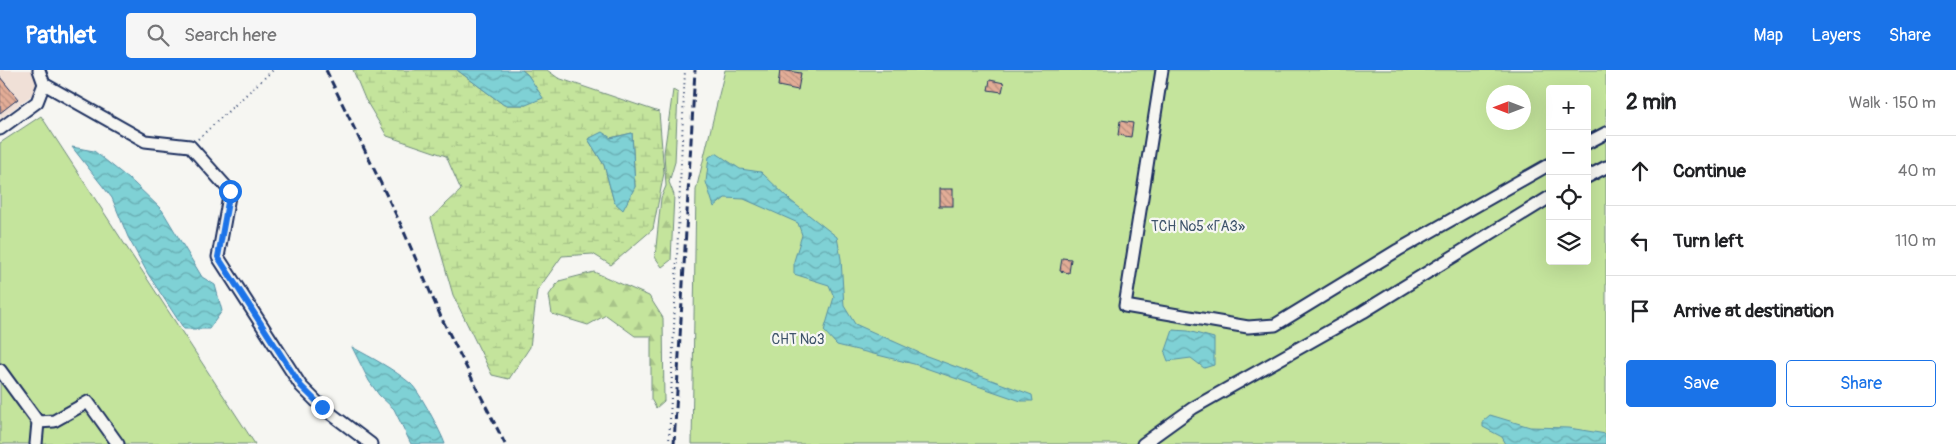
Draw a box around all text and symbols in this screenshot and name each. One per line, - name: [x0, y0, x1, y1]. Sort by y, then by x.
- search box: [126, 13, 476, 58]
- text: Pathlet: [25, 21, 96, 50]
- icon: search: [144, 21, 172, 49]
- text: Search here: [184, 23, 277, 47]
- text: Map: [1754, 24, 1783, 47]
- text: Layers: [1811, 24, 1861, 47]
- text: Share: [1889, 24, 1931, 47]
- north arrow: [1486, 85, 1531, 130]
- map controls: [1546, 85, 1591, 265]
- button: +: [1546, 85, 1591, 130]
- text: 2 min: [1626, 89, 1676, 116]
- text: Walk · 150 m: [1849, 93, 1936, 113]
- button: −: [1546, 130, 1591, 175]
- icon: ahead: [1626, 157, 1654, 185]
- text: Continue: [1673, 159, 1746, 183]
- text: 40 m: [1898, 161, 1936, 181]
- button: locate: [1546, 175, 1591, 220]
- route start: [219, 180, 242, 203]
- park label: ТСН №5 «ГАЗ»: [1151, 218, 1245, 235]
- button: layers: [1546, 220, 1591, 265]
- icon: left: [1626, 227, 1654, 255]
- text: Turn left: [1673, 229, 1743, 253]
- text: 110 m: [1895, 231, 1936, 251]
- icon: arrive: [1626, 297, 1654, 325]
- text: Arrive at destination: [1673, 299, 1834, 323]
- park label: СНТ №3: [771, 331, 825, 348]
- button: Save: [1626, 360, 1776, 407]
- button: Share: [1786, 360, 1936, 407]
- route end: [311, 396, 334, 419]

